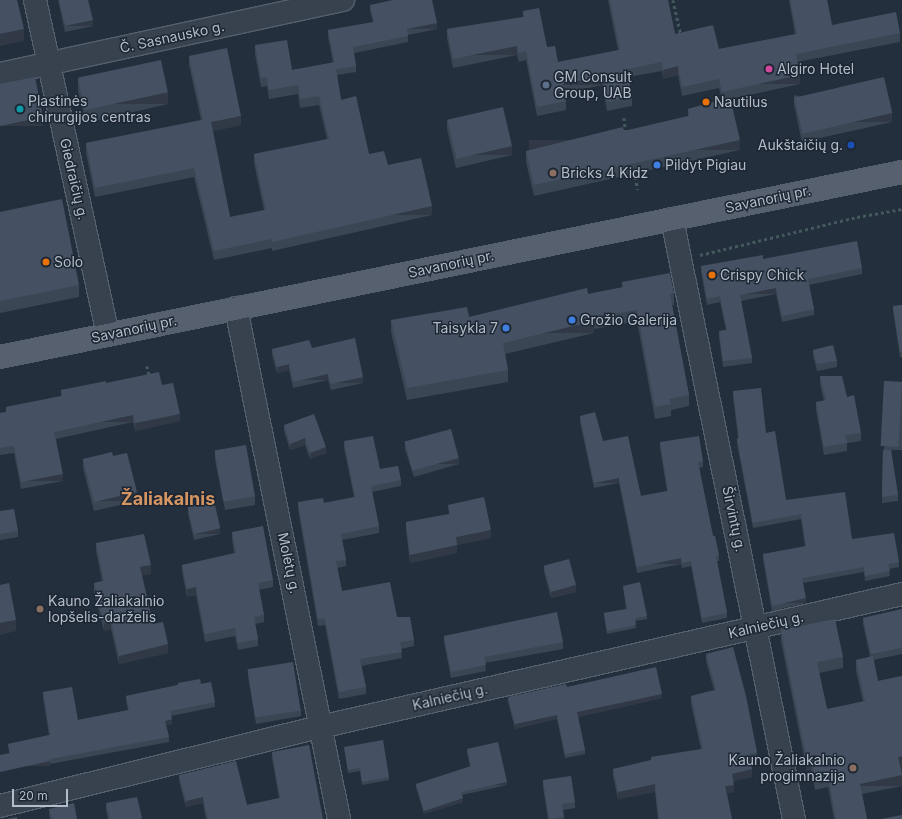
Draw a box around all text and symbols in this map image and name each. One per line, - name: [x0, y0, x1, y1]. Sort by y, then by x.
- street label: Č. Sasnausko g.: [118, 18, 226, 56]
- place label: Algiro Hotel: [777, 61, 854, 77]
- marker: Algiro Hotel: [764, 64, 774, 74]
- place label: GM Consult Group, UAB: [554, 69, 632, 102]
- marker: GM Consult Group, UAB: [541, 80, 551, 90]
- place label: Plastinės chirurgijos centras: [28, 93, 151, 126]
- place label: Nautilus: [714, 94, 768, 110]
- marker: Nautilus: [701, 97, 711, 107]
- marker: Plastinės chirurgijos centras: [15, 104, 25, 114]
- street label: Giedraičių g.: [56, 137, 92, 221]
- place label: Aukštaičių g.: [758, 137, 843, 153]
- marker: Aukštaičių g.: [846, 140, 856, 150]
- place label: Pildyt Pigiau: [665, 157, 746, 173]
- marker: Pildyt Pigiau: [652, 160, 662, 170]
- place label: Bricks 4 Kidz: [561, 165, 648, 181]
- marker: Bricks 4 Kidz: [548, 168, 558, 178]
- street label: Savanorių pr.: [724, 182, 812, 216]
- street label: Savanorių pr.: [407, 247, 495, 281]
- place label: Solo: [54, 254, 83, 270]
- marker: Solo: [41, 257, 51, 267]
- place label: Crispy Chick: [720, 267, 804, 283]
- marker: Crispy Chick: [707, 270, 717, 280]
- street label: Savanorių pr.: [90, 312, 178, 346]
- place label: Grožio Galerija: [580, 312, 677, 328]
- marker: Grožio Galerija: [567, 315, 577, 325]
- place label: Taisykla 7: [433, 320, 498, 336]
- marker: Taisykla 7: [501, 323, 511, 333]
- street label: Širvintų g.: [719, 485, 749, 553]
- district label: Žaliakalnis: [121, 488, 215, 510]
- street label: Molėtų g.: [274, 531, 304, 595]
- place label: Kauno Žaliakalnio lopšelis-darželis: [48, 593, 164, 626]
- marker: Kauno Žaliakalnio lopšelis-darželis: [35, 604, 45, 614]
- street label: Kalniečių g.: [727, 608, 805, 642]
- street label: Kalniečių g.: [411, 680, 489, 714]
- place label: Kauno Žaliakalnio progimnazija: [729, 752, 845, 784]
- marker: Kauno Žaliakalnio progimnazija: [848, 763, 858, 773]
- scale bar: [14, 781, 70, 807]
- text: 20 m: [19, 788, 48, 803]

